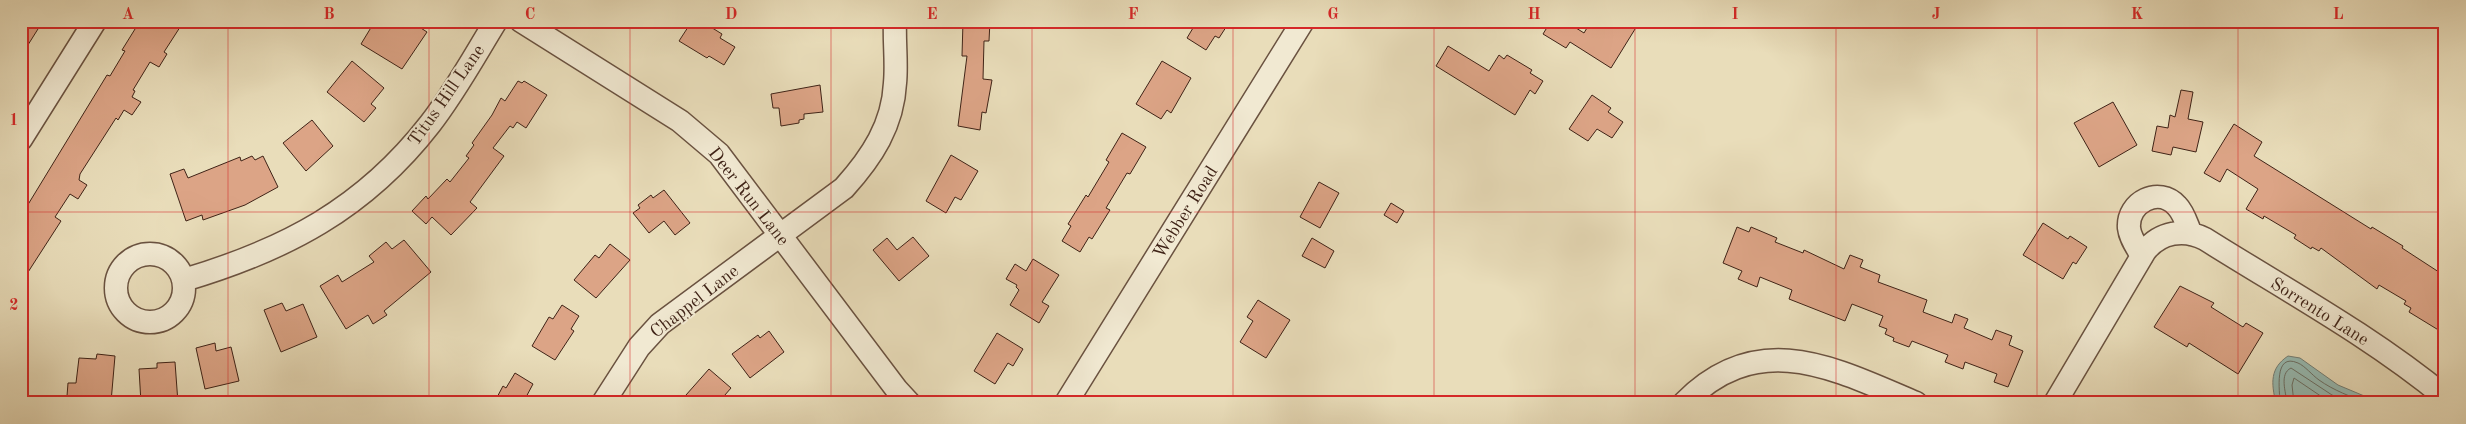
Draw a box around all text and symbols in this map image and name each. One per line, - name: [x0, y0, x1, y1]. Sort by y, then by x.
- text: A: [122, 7, 134, 23]
- text: B: [323, 7, 335, 23]
- text: C: [525, 7, 535, 23]
- text: D: [725, 7, 737, 23]
- text: E: [926, 7, 938, 23]
- text: F: [1128, 7, 1139, 23]
- text: G: [1327, 7, 1339, 23]
- text: H: [1527, 7, 1541, 23]
- text: I: [1731, 7, 1739, 23]
- text: J: [1932, 7, 1941, 23]
- text: K: [2131, 7, 2143, 23]
- text: L: [2333, 7, 2344, 23]
- street label: Titus Hill Lane: [405, 42, 488, 150]
- text: 1: [9, 113, 19, 129]
- street label: Deer Run Lane: [704, 144, 792, 249]
- street label: Webber Road: [1150, 163, 1221, 262]
- street label: Chappel Lane: [647, 262, 742, 342]
- street label: Sorrento Lane: [2267, 275, 2372, 349]
- text: 2: [9, 298, 19, 314]

